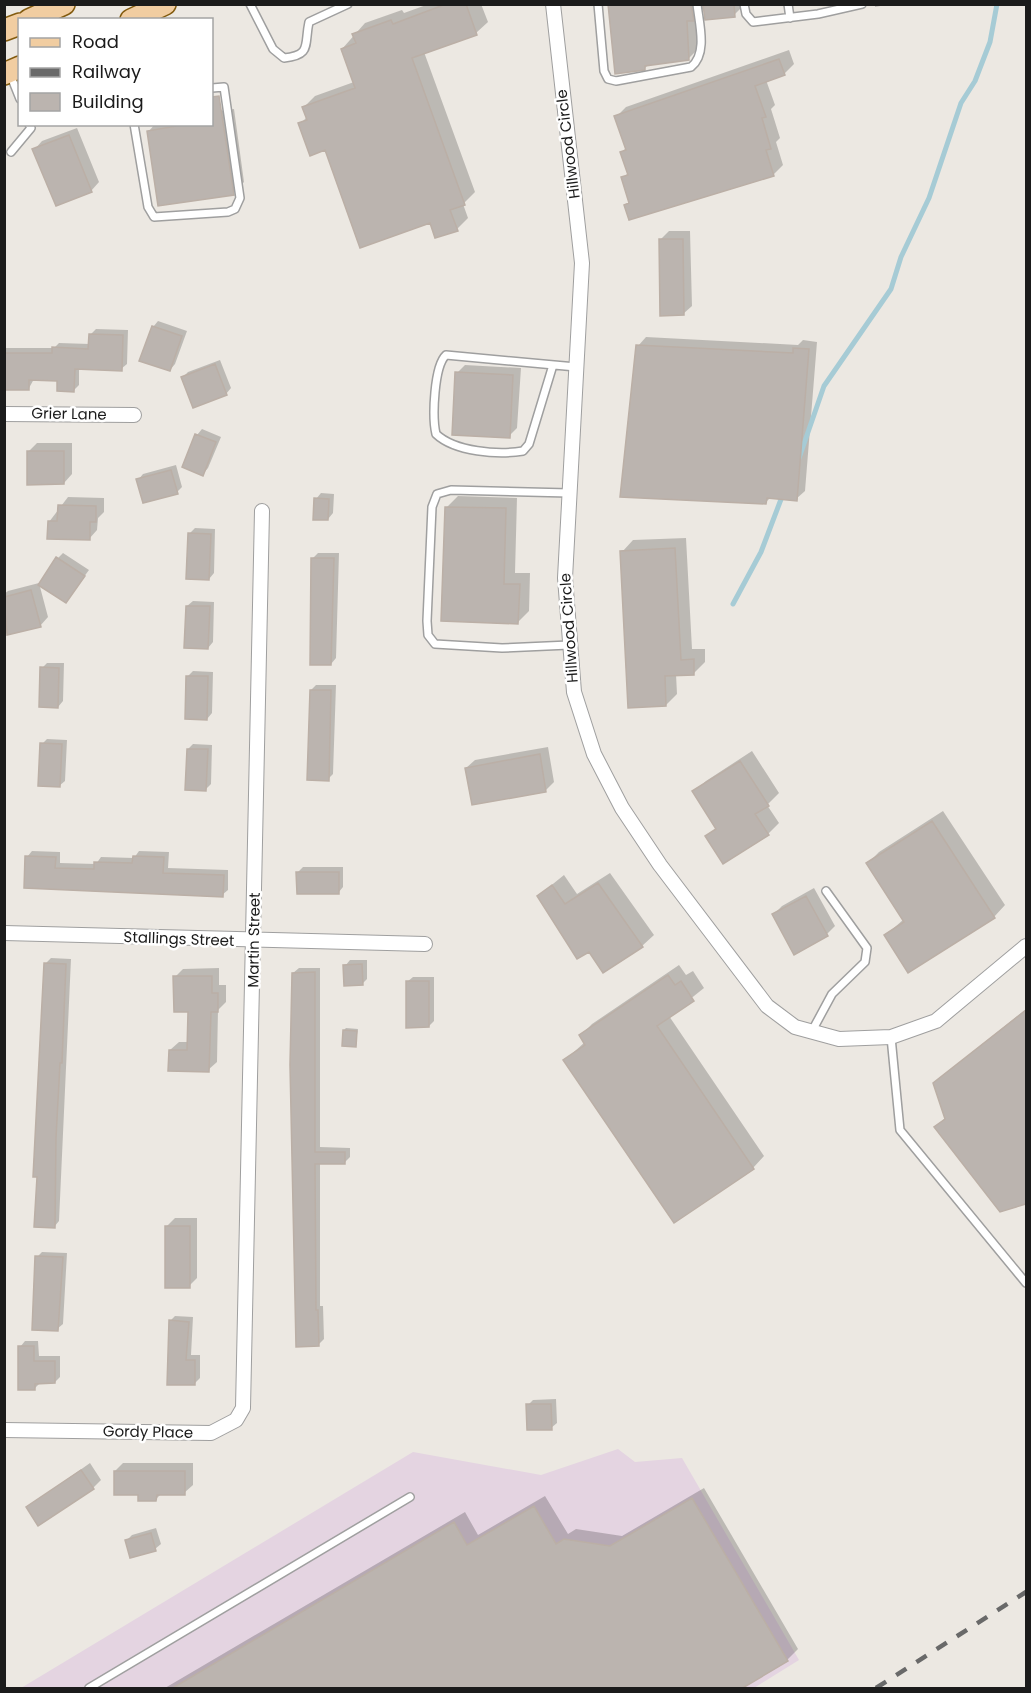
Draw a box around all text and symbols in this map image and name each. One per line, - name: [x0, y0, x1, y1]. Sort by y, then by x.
- legend: [18, 18, 213, 126]
- text: Road: [72, 29, 119, 54]
- text: Railway: [72, 59, 141, 84]
- street label: Hillwood Circle: [550, 88, 585, 200]
- text: Building: [72, 89, 144, 114]
- street label: Grier Lane: [31, 402, 107, 425]
- street label: Hillwood Circle: [554, 572, 583, 684]
- street label: Martin Street: [242, 892, 265, 988]
- street label: Stallings Street: [123, 926, 235, 951]
- street label: Gordy Place: [103, 1420, 193, 1443]

